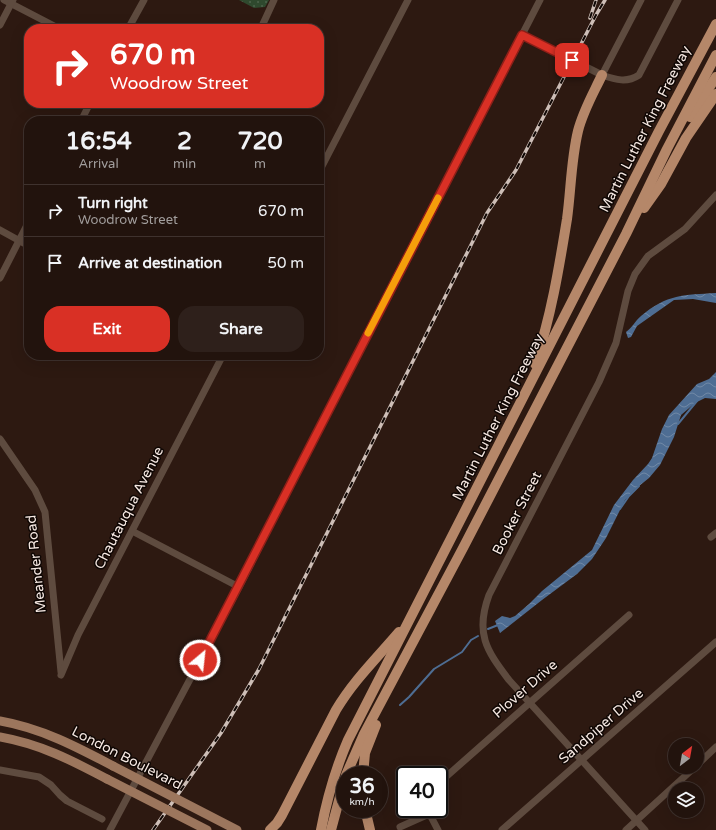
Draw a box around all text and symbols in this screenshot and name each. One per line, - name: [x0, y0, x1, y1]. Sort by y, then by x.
- text: 670 m: [110, 38, 196, 72]
- icon: right: [44, 40, 96, 92]
- pin: [555, 43, 589, 77]
- street label: Martin Luther King Freeway: [596, 43, 695, 215]
- icon: arrive: [561, 49, 583, 71]
- text: Woodrow Street: [110, 72, 248, 94]
- text: 16:54: [65, 127, 132, 156]
- text: 2: [177, 127, 192, 156]
- text: 720: [237, 127, 283, 156]
- text: Arrival: [78, 156, 119, 172]
- text: min: [173, 156, 196, 172]
- text: m: [254, 156, 266, 172]
- text: Turn right: [78, 194, 148, 212]
- icon: right: [44, 200, 66, 222]
- text: 670 m: [258, 202, 304, 220]
- text: Woodrow Street: [78, 212, 178, 228]
- icon: arrive: [44, 252, 66, 274]
- text: Arrive at destination: [78, 254, 222, 272]
- text: 50 m: [267, 254, 304, 272]
- button: Exit: [44, 306, 170, 352]
- button: Share: [178, 306, 304, 352]
- street label: Martin Luther King Freeway: [449, 331, 548, 503]
- street label: Chautauqua Avenue: [91, 444, 167, 572]
- street label: Booker Street: [489, 468, 546, 557]
- street label: Meander Road: [22, 514, 50, 614]
- position arrow: [179, 639, 221, 681]
- street label: Plover Drive: [489, 656, 561, 722]
- street label: Sandpiper Drive: [555, 685, 647, 767]
- street label: London Boulevard: [69, 723, 185, 793]
- north arrow: [668, 738, 704, 774]
- map controls: [668, 738, 704, 818]
- speed limit sign: 40: [396, 766, 448, 818]
- text: 36: [349, 775, 375, 799]
- button: layers: [668, 782, 704, 818]
- text: km/h: [349, 796, 375, 808]

